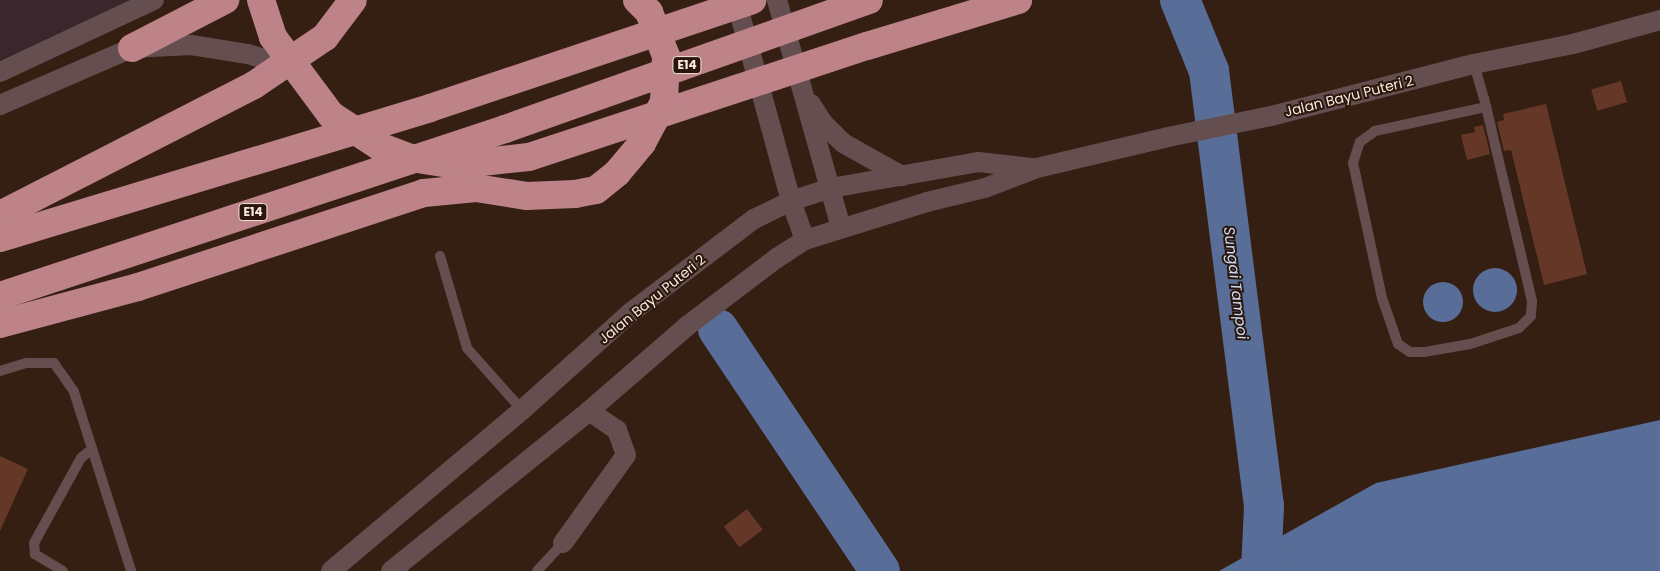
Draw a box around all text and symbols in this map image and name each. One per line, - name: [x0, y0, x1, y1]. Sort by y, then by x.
- road number: E14: [672, 56, 702, 74]
- street label: Jalan Bayu Puteri 2: [1283, 72, 1415, 120]
- road number: E14: [238, 202, 268, 222]
- water label: Sungai Tampoi: [1220, 226, 1252, 340]
- street label: Jalan Bayu Puteri 2: [595, 251, 709, 347]

